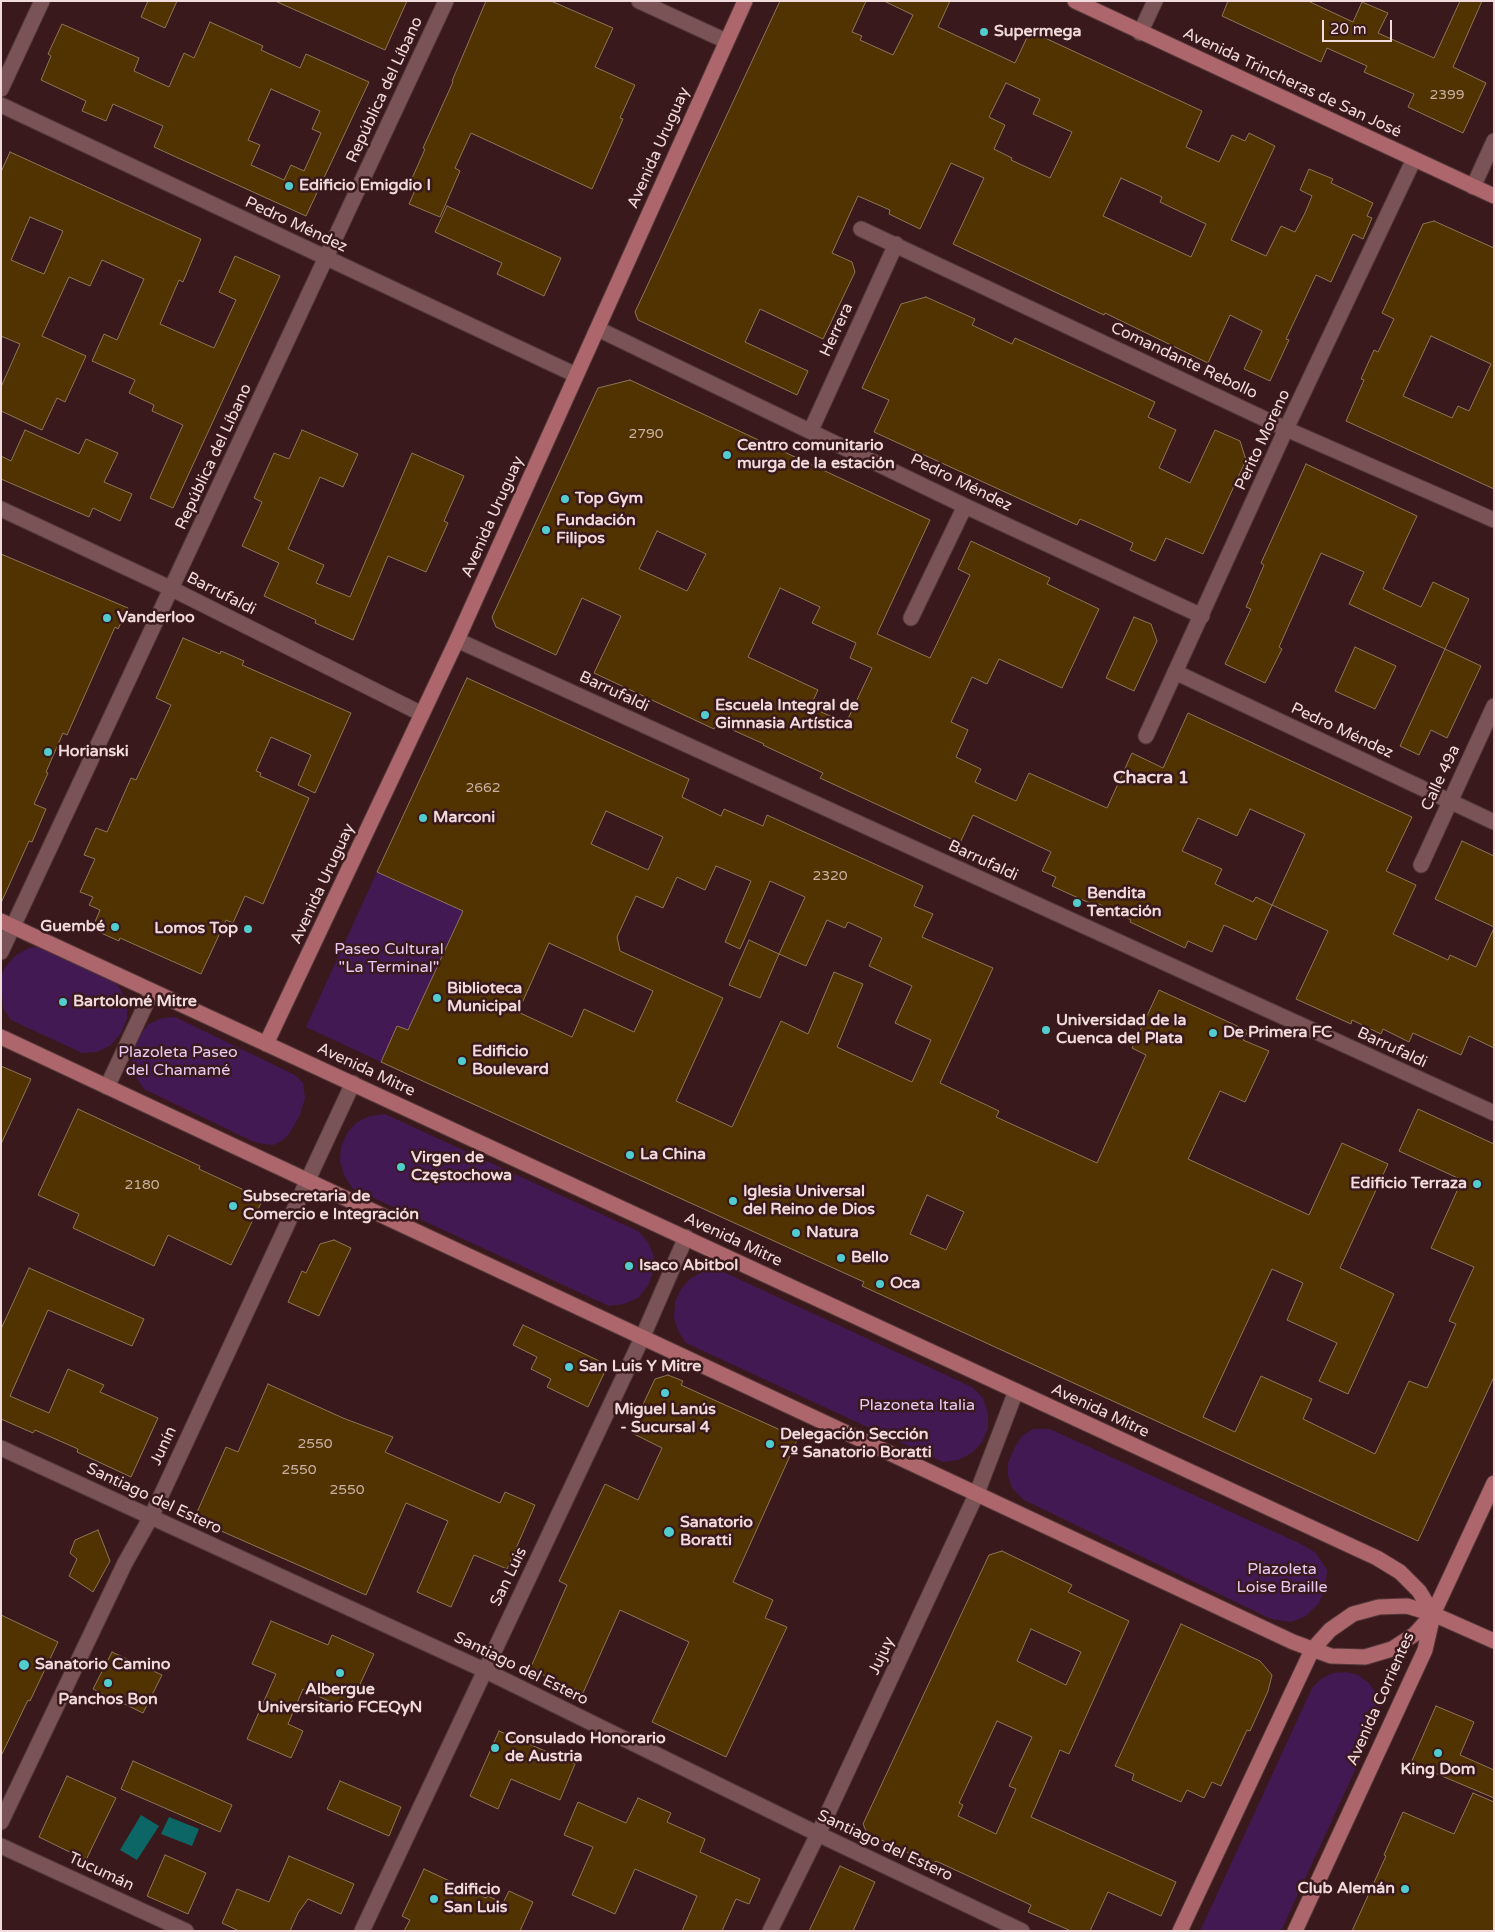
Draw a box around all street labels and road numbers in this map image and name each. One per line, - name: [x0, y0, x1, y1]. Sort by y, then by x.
- street label: República del Líbano: [343, 14, 427, 166]
- street label: Avenida Trincheras de San José: [1180, 24, 1404, 142]
- street label: Avenida Uruguay: [624, 84, 694, 212]
- street label: Pedro Méndez: [242, 193, 350, 257]
- street label: Herrera: [816, 300, 858, 360]
- street label: Comandante Rebollo: [1108, 319, 1260, 403]
- street label: República del Líbano: [172, 381, 256, 533]
- street label: Perito Moreno: [1231, 387, 1295, 493]
- street label: Pedro Méndez: [907, 450, 1015, 516]
- street label: Avenida Uruguay: [458, 453, 528, 581]
- street label: Barrufaldi: [183, 568, 259, 620]
- street label: Barrufaldi: [576, 667, 652, 717]
- street label: Pedro Méndez: [1288, 699, 1396, 763]
- street label: Calle 49a: [1417, 742, 1465, 814]
- street label: Avenida Uruguay: [287, 821, 359, 947]
- street label: Barrufaldi: [945, 836, 1021, 886]
- street label: Barrufaldi: [1354, 1023, 1430, 1073]
- street label: Avenida Mitre: [314, 1039, 418, 1101]
- street label: Avenida Mitre: [681, 1209, 785, 1271]
- street label: Avenida Mitre: [1048, 1380, 1152, 1442]
- street label: Junín: [147, 1424, 181, 1468]
- street label: Santiago del Estero: [83, 1459, 225, 1539]
- street label: San Luis: [486, 1544, 532, 1610]
- street label: Santiago del Estero: [451, 1628, 591, 1710]
- street label: Avenida Corrientes: [1343, 1629, 1419, 1769]
- street label: Jujuy: [865, 1634, 899, 1678]
- street label: Santiago del Estero: [814, 1806, 956, 1886]
- street label: Tucumán: [65, 1848, 137, 1896]

